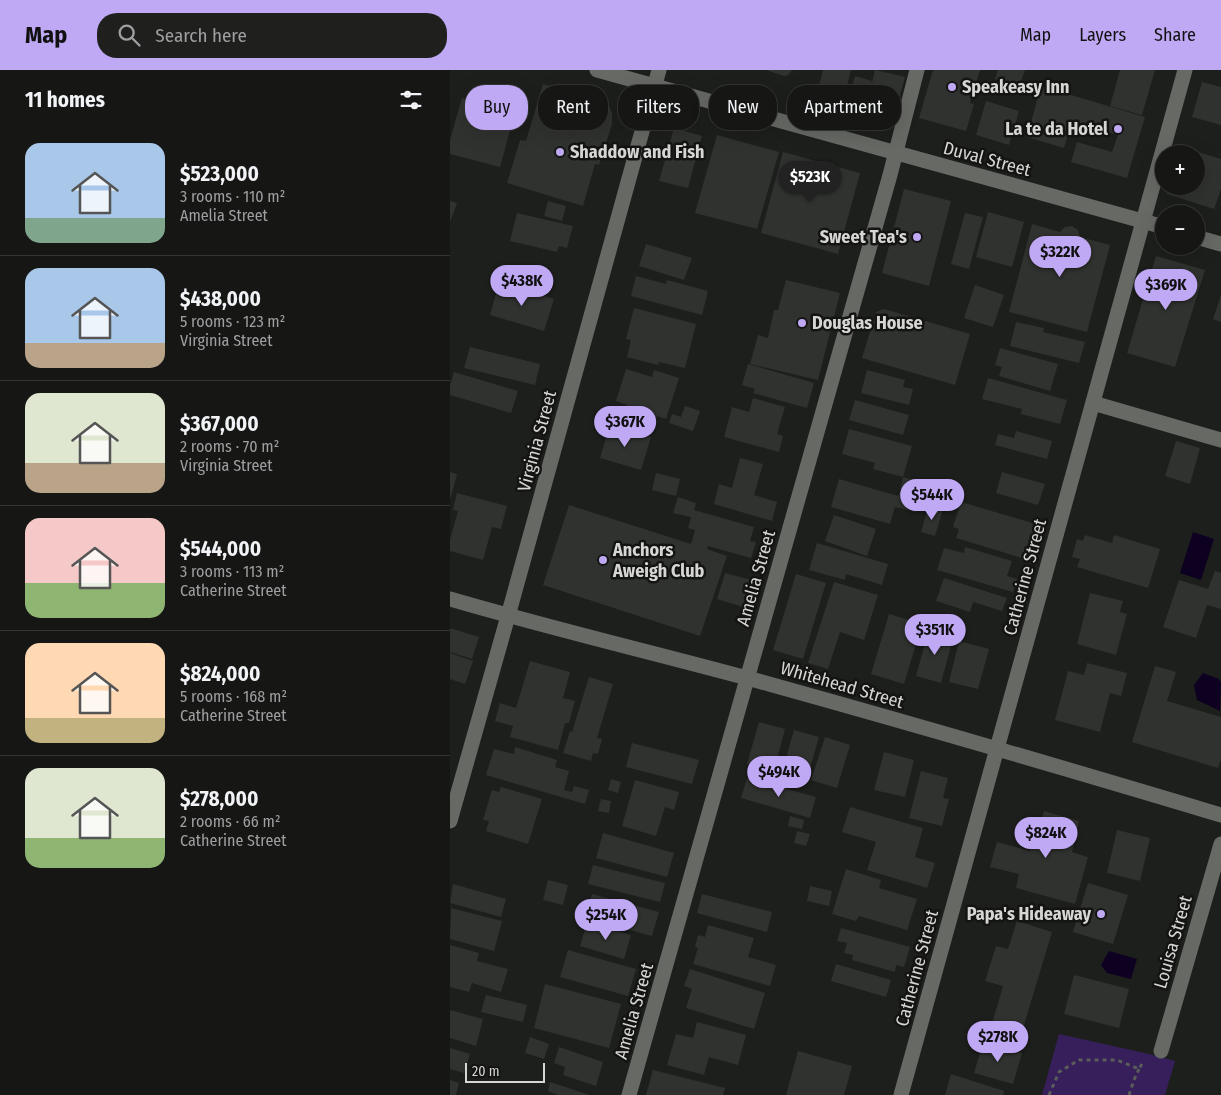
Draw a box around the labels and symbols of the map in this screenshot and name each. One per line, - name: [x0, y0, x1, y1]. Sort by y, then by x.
- place label: Speakeasy Inn: [962, 76, 1069, 98]
- marker: Speakeasy Inn: [946, 81, 958, 93]
- place label: La te da Hotel: [1005, 118, 1108, 140]
- marker: La te da Hotel: [1112, 123, 1124, 135]
- street label: Duval Street: [941, 137, 1033, 181]
- place label: Shaddow and Fish: [570, 141, 705, 163]
- marker: Shaddow and Fish: [554, 146, 566, 158]
- pin: $523K: [775, 160, 845, 203]
- place label: Sweet Tea's: [820, 226, 907, 248]
- marker: Sweet Tea's: [911, 231, 923, 243]
- pin: $322K: [1025, 236, 1095, 278]
- pin: $438K: [487, 264, 557, 307]
- pin: $369K: [1131, 268, 1201, 311]
- place label: Douglas House: [812, 312, 923, 334]
- marker: Douglas House: [796, 317, 808, 329]
- street label: Virginia Street: [513, 388, 561, 494]
- pin: $367K: [590, 406, 660, 448]
- pin: $544K: [897, 478, 967, 521]
- street label: Catherine Street: [999, 516, 1051, 638]
- street label: Amelia Street: [732, 527, 780, 629]
- place label: Anchors Aweigh Club: [612, 539, 705, 582]
- marker: Anchors Aweigh Club: [597, 554, 609, 566]
- pin: $351K: [900, 614, 970, 656]
- street label: Whitehead Street: [778, 657, 906, 713]
- pin: $494K: [744, 756, 814, 798]
- pin: $824K: [1011, 816, 1081, 859]
- street label: Louisa Street: [1149, 893, 1197, 991]
- pin: $254K: [571, 898, 641, 941]
- place label: Papa's Hideaway: [967, 903, 1091, 925]
- street label: Catherine Street: [891, 907, 943, 1029]
- marker: Papa's Hideaway: [1095, 908, 1107, 920]
- street label: Amelia Street: [610, 960, 658, 1062]
- pin: $278K: [963, 1020, 1033, 1063]
- scale bar: [465, 1060, 545, 1083]

